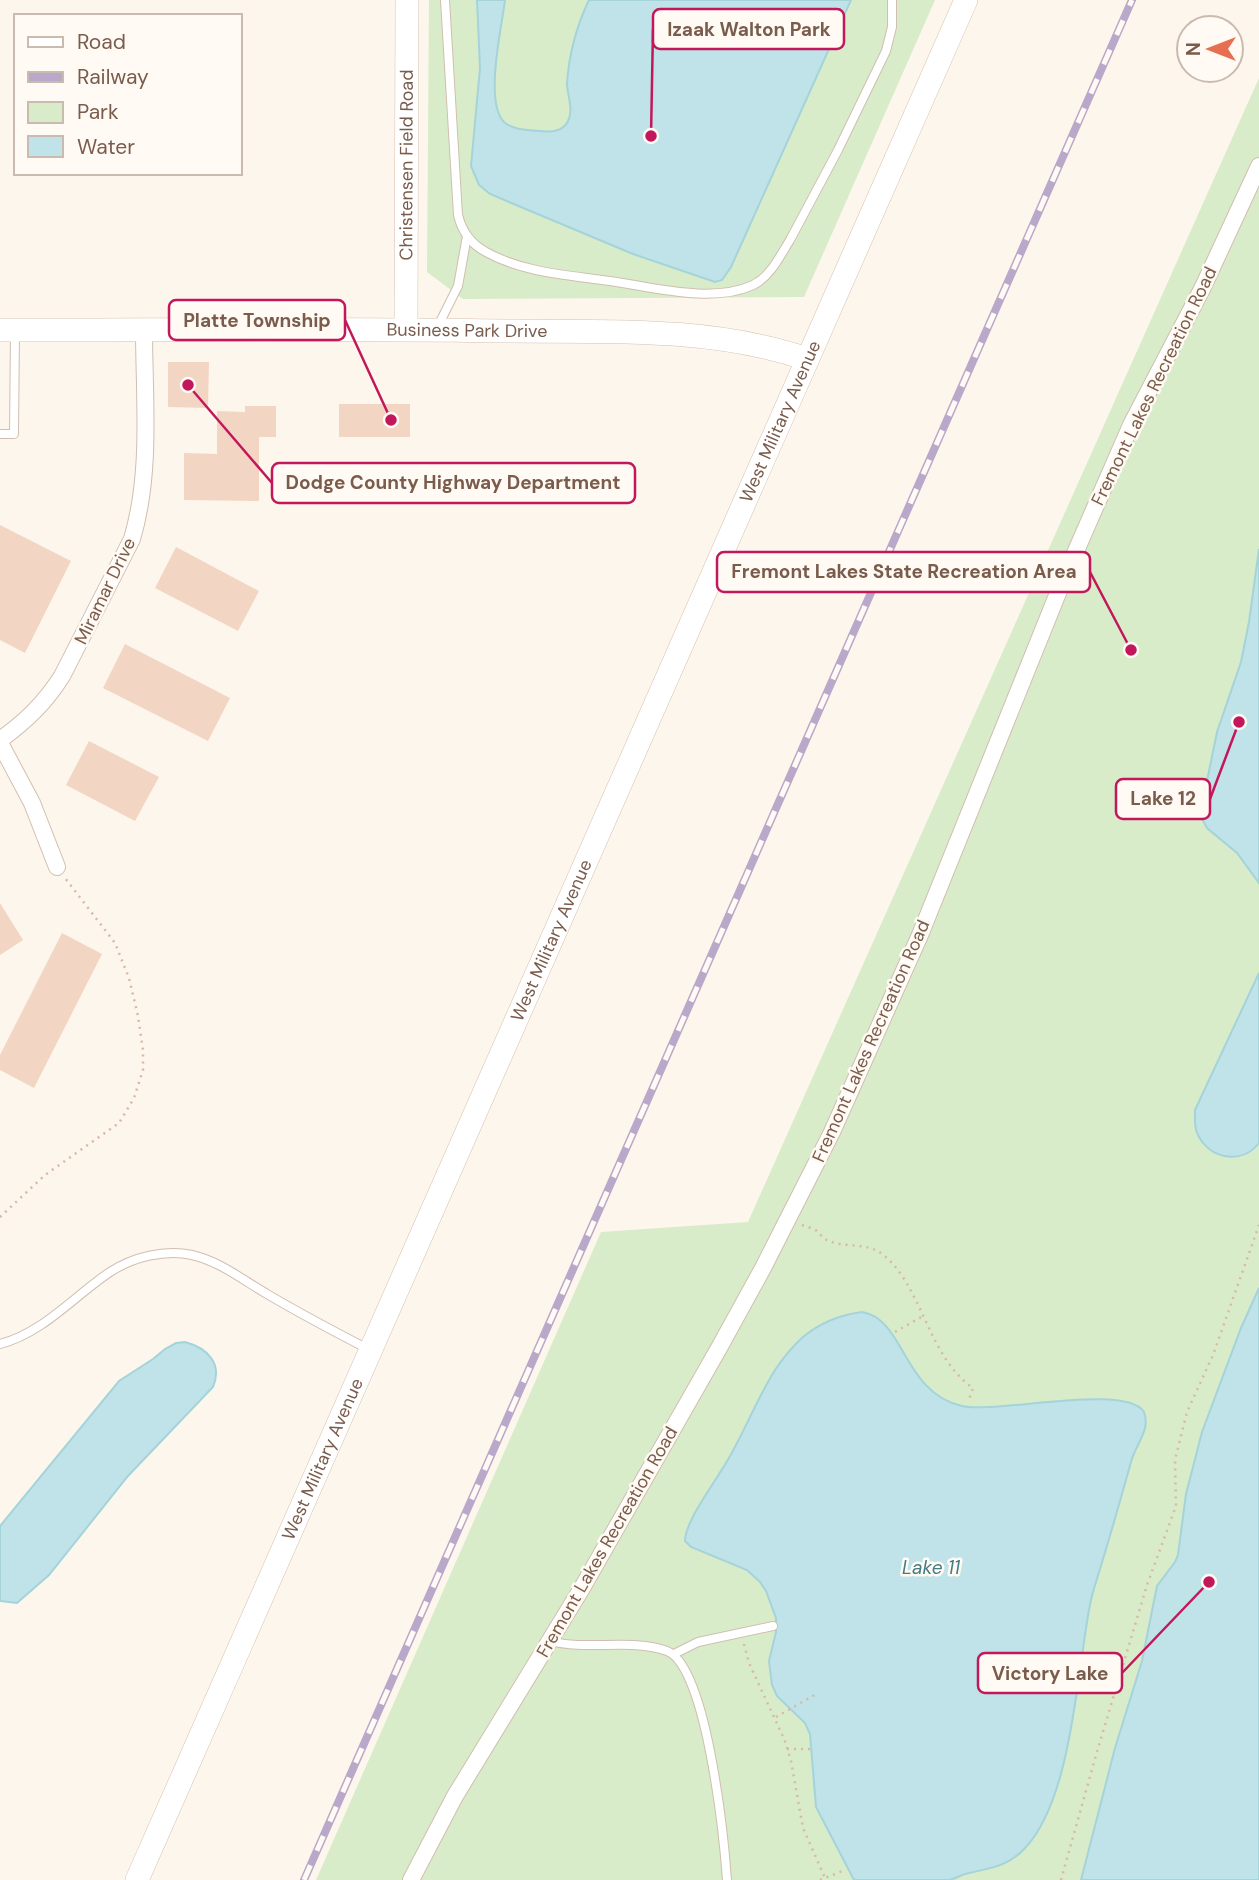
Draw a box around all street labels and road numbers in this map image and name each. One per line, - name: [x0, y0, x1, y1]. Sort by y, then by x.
- street label: Christensen Field Road: [394, 69, 419, 261]
- street label: Fremont Lakes Recreation Road: [1086, 263, 1222, 509]
- street label: Business Park Drive: [386, 318, 547, 343]
- street label: West Military Avenue: [734, 337, 826, 506]
- street label: Miramar Drive: [69, 534, 141, 648]
- street label: West Military Avenue: [505, 856, 598, 1025]
- street label: Fremont Lakes Recreation Road: [807, 916, 935, 1166]
- street label: West Military Avenue: [276, 1374, 369, 1544]
- street label: Fremont Lakes Recreation Road: [531, 1422, 683, 1662]

